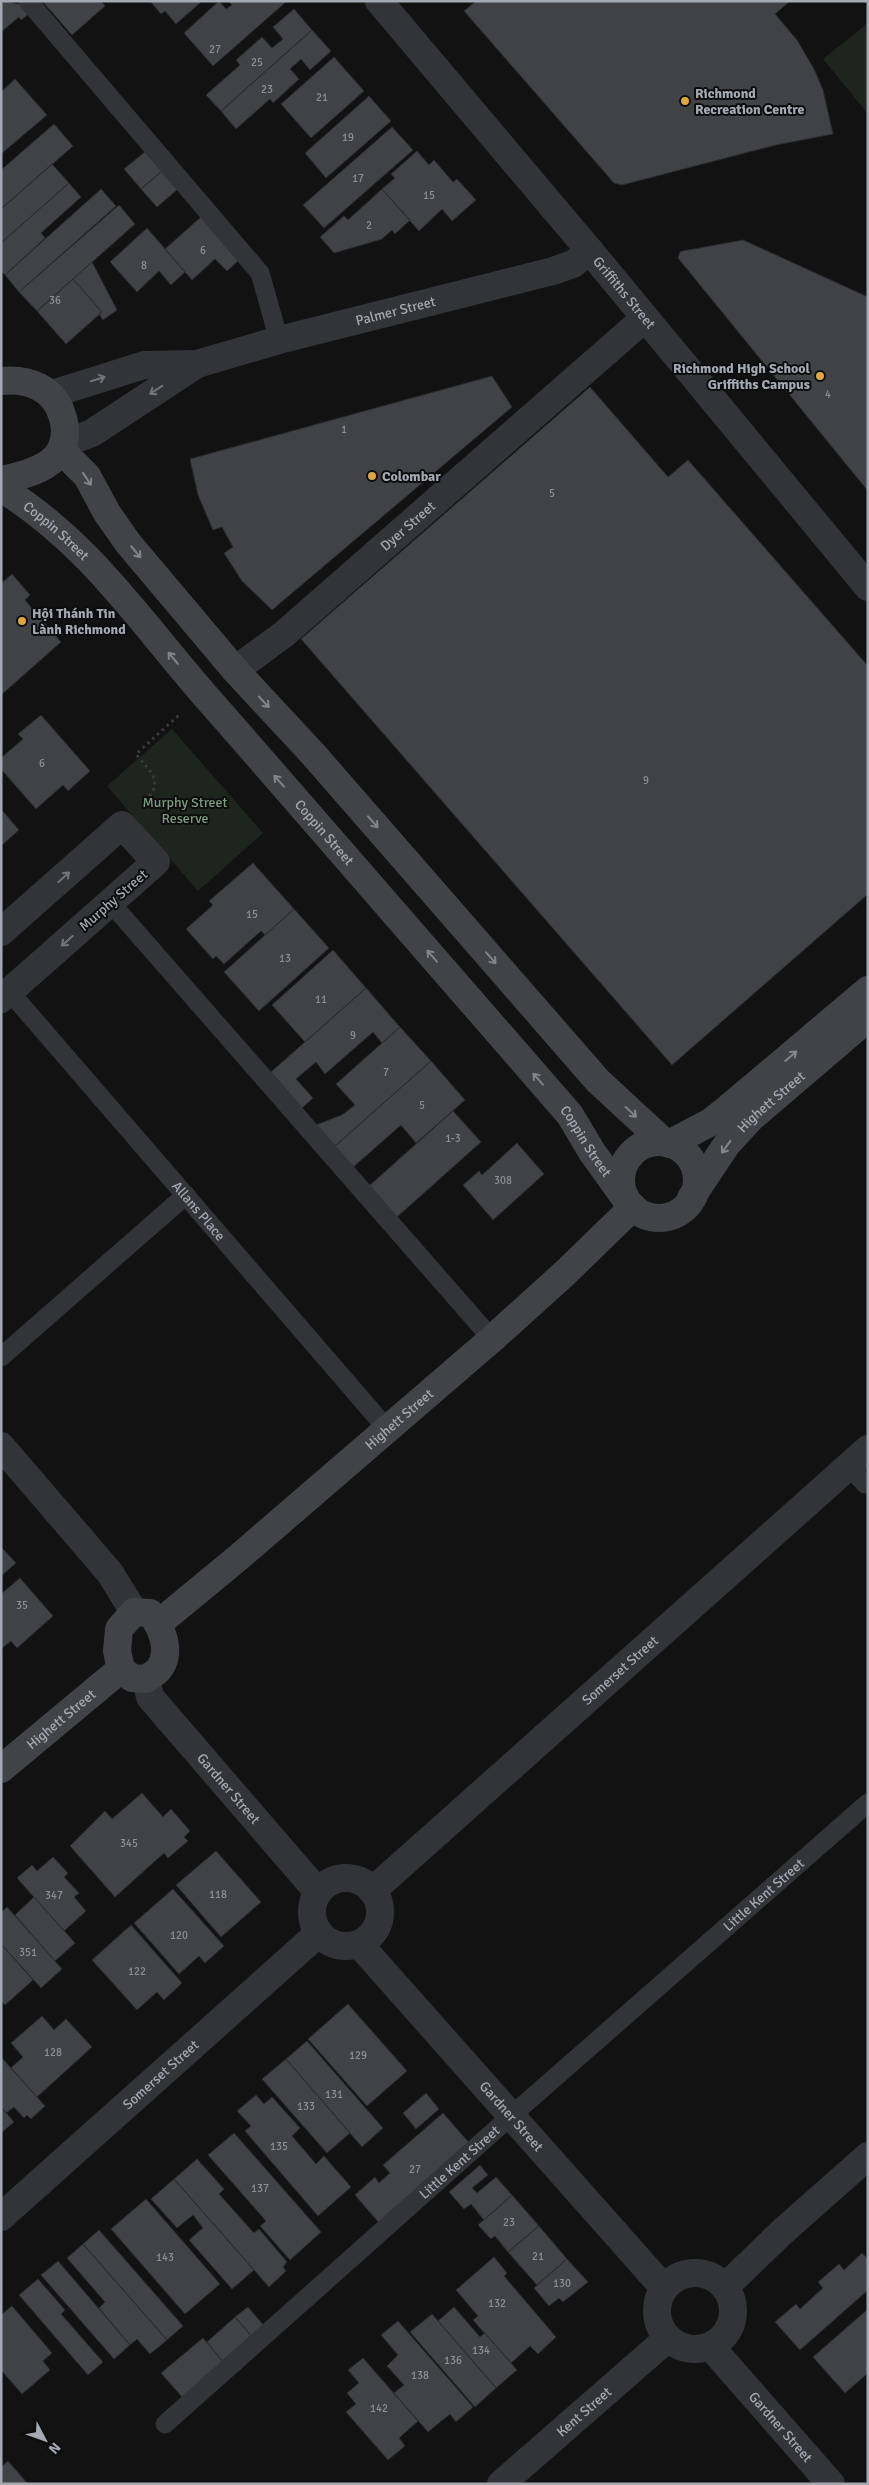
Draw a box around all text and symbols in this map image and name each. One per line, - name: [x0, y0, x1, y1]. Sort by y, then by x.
- house number: 27: [209, 43, 221, 56]
- house number: 25: [251, 56, 263, 69]
- house number: 23: [261, 83, 273, 96]
- place label: Richmond Recreation Centre: [695, 85, 805, 118]
- house number: 21: [316, 91, 328, 104]
- marker: Richmond Recreation Centre: [679, 95, 691, 107]
- house number: 19: [342, 131, 354, 144]
- house number: 17: [352, 172, 364, 185]
- house number: 15: [423, 189, 435, 202]
- house number: 2: [366, 219, 372, 232]
- house number: 6: [200, 244, 206, 257]
- street label: Griffiths Street: [589, 253, 659, 333]
- house number: 8: [141, 259, 147, 272]
- street label: Palmer Street: [354, 293, 437, 329]
- house number: 36: [49, 294, 61, 307]
- place label: Richmond High School Griffiths Campus: [673, 360, 811, 393]
- marker: Richmond High School Griffiths Campus: [814, 370, 826, 382]
- one-way arrow: [90, 373, 106, 383]
- one-way arrow: [149, 386, 163, 396]
- house number: 4: [825, 388, 831, 401]
- house number: 1: [341, 423, 347, 436]
- place label: Colombar: [382, 468, 441, 485]
- marker: Colombar: [366, 470, 378, 482]
- one-way arrow: [82, 472, 93, 486]
- house number: 5: [549, 487, 555, 500]
- street label: Coppin Street: [20, 498, 93, 564]
- street label: Dyer Street: [377, 498, 439, 555]
- one-way arrow: [130, 545, 141, 558]
- place label: Hội Thánh Tin Lành Richmond: [32, 605, 126, 638]
- marker: Hội Thánh Tin Lành Richmond: [16, 615, 28, 627]
- one-way arrow: [167, 651, 179, 664]
- one-way arrow: [258, 695, 270, 708]
- house number: 6: [39, 757, 45, 770]
- one-way arrow: [273, 774, 285, 787]
- house number: 9: [643, 774, 649, 787]
- park label: Murphy Street Reserve: [142, 794, 228, 827]
- street label: Coppin Street: [291, 796, 357, 869]
- one-way arrow: [367, 816, 379, 829]
- street label: Murphy Street: [76, 866, 151, 935]
- one-way arrow: [57, 871, 70, 882]
- house number: 15: [246, 908, 258, 921]
- one-way arrow: [60, 935, 73, 946]
- one-way arrow: [427, 950, 438, 963]
- one-way arrow: [486, 951, 497, 964]
- house number: 13: [279, 952, 291, 965]
- house number: 11: [315, 993, 327, 1006]
- house number: 9: [350, 1029, 356, 1042]
- one-way arrow: [785, 1051, 798, 1062]
- house number: 7: [383, 1066, 389, 1079]
- street label: Highett Street: [734, 1068, 809, 1136]
- one-way arrow: [533, 1072, 544, 1085]
- house number: 5: [419, 1099, 425, 1112]
- street label: Coppin Street: [557, 1102, 615, 1180]
- one-way arrow: [624, 1105, 637, 1117]
- house number: 1-3: [445, 1132, 461, 1145]
- one-way arrow: [721, 1140, 731, 1154]
- house number: 308: [494, 1174, 512, 1187]
- street label: Allans Place: [168, 1178, 229, 1244]
- street label: Highett Street: [362, 1385, 437, 1454]
- house number: 35: [16, 1599, 28, 1612]
- street label: Somerset Street: [579, 1632, 662, 1709]
- street label: Highett Street: [23, 1686, 99, 1753]
- street label: Gardner Street: [193, 1750, 264, 1828]
- house number: 345: [120, 1837, 138, 1850]
- street label: Little Kent Street: [720, 1855, 808, 1935]
- house number: 118: [209, 1888, 227, 1901]
- house number: 347: [45, 1889, 63, 1902]
- house number: 120: [170, 1929, 188, 1942]
- house number: 351: [19, 1946, 37, 1959]
- house number: 122: [128, 1965, 146, 1978]
- street label: Somerset Street: [119, 2036, 203, 2113]
- house number: 128: [44, 2046, 62, 2059]
- house number: 129: [349, 2049, 367, 2062]
- street label: Gardner Street: [476, 2078, 547, 2155]
- house number: 131: [325, 2088, 343, 2101]
- house number: 133: [297, 2100, 315, 2113]
- street label: Little Kent Street: [416, 2122, 503, 2203]
- house number: 135: [270, 2140, 288, 2153]
- house number: 27: [409, 2163, 421, 2176]
- house number: 137: [251, 2182, 269, 2195]
- house number: 23: [503, 2216, 515, 2229]
- house number: 21: [532, 2250, 544, 2263]
- house number: 143: [156, 2251, 174, 2264]
- house number: 130: [553, 2277, 571, 2290]
- house number: 132: [488, 2297, 506, 2310]
- house number: 134: [472, 2344, 490, 2357]
- house number: 136: [444, 2354, 462, 2367]
- house number: 138: [411, 2369, 429, 2382]
- street label: Kent Street: [553, 2383, 615, 2441]
- street label: Gardner Street: [745, 2388, 816, 2466]
- house number: 142: [370, 2402, 388, 2415]
- north arrow: [20, 2415, 70, 2465]
- text: N: [45, 2439, 64, 2457]

